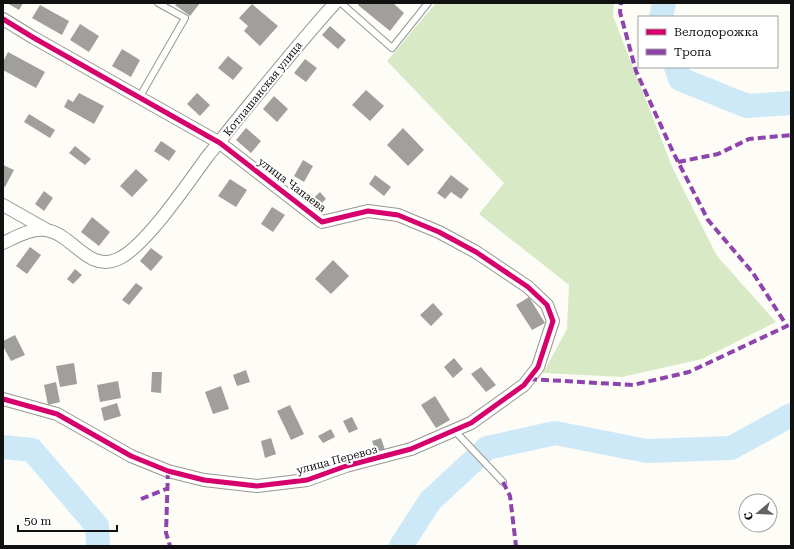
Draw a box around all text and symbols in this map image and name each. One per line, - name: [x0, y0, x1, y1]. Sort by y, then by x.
- legend: [638, 16, 778, 68]
- text: Велодорожка: [674, 25, 759, 39]
- street label: Котлашанская улица: [221, 39, 305, 139]
- text: Тропа: [674, 45, 712, 59]
- street label: улица Чапаева: [255, 155, 329, 215]
- street label: улица Перевоз: [295, 443, 379, 477]
- north arrow: [738, 493, 778, 533]
- scale bar: [18, 507, 117, 533]
- text: С: [742, 510, 756, 522]
- text: 50 m: [24, 514, 51, 528]

